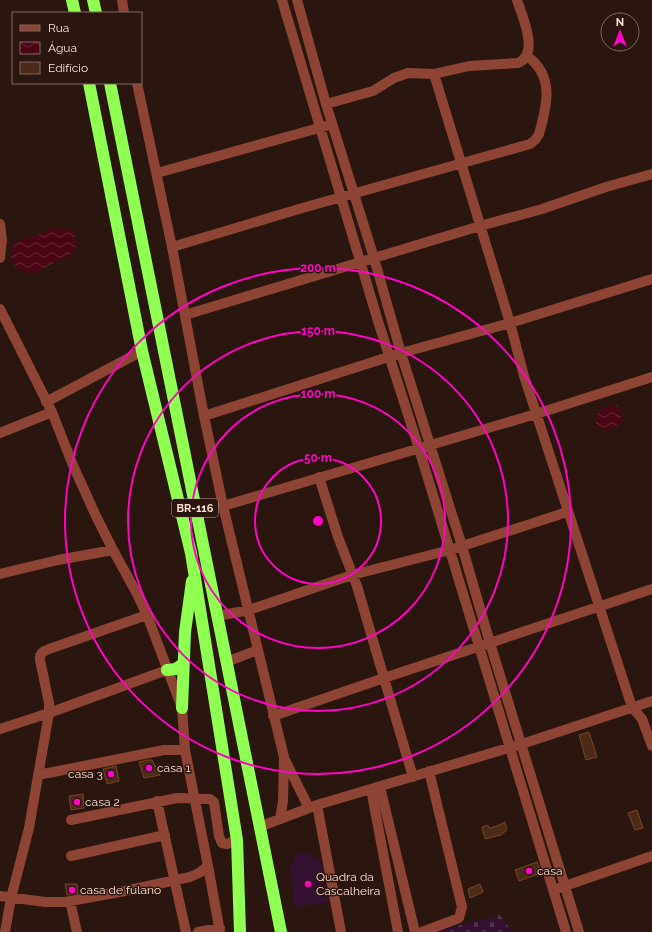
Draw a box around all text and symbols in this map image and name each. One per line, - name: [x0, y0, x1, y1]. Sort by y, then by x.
- legend: [12, 12, 142, 84]
- north arrow: [600, 12, 640, 52]
- text: N: [616, 16, 624, 29]
- text: Rua: [48, 21, 69, 35]
- text: Água: [48, 41, 77, 55]
- text: Edifício: [48, 61, 88, 75]
- text: 200 m: [300, 261, 336, 275]
- text: 150 m: [301, 324, 335, 338]
- text: 100 m: [301, 387, 335, 401]
- text: 50 m: [304, 451, 332, 465]
- road number: BR-116: [172, 499, 218, 517]
- centre of rings: [311, 514, 325, 528]
- place label: casa 1: [157, 761, 191, 775]
- marker: casa 1: [144, 763, 154, 773]
- place label: casa 3: [68, 767, 103, 781]
- marker: casa 3: [106, 769, 116, 779]
- place label: casa 2: [85, 795, 120, 809]
- marker: casa 2: [72, 797, 82, 807]
- place label: casa: [537, 864, 562, 878]
- marker: casa: [524, 866, 534, 876]
- place label: Quadra da Cascalheira: [316, 870, 380, 898]
- marker: Quadra da Cascalheira: [303, 879, 313, 889]
- place label: casa de fulano: [80, 883, 161, 897]
- marker: casa de fulano: [67, 885, 77, 895]

